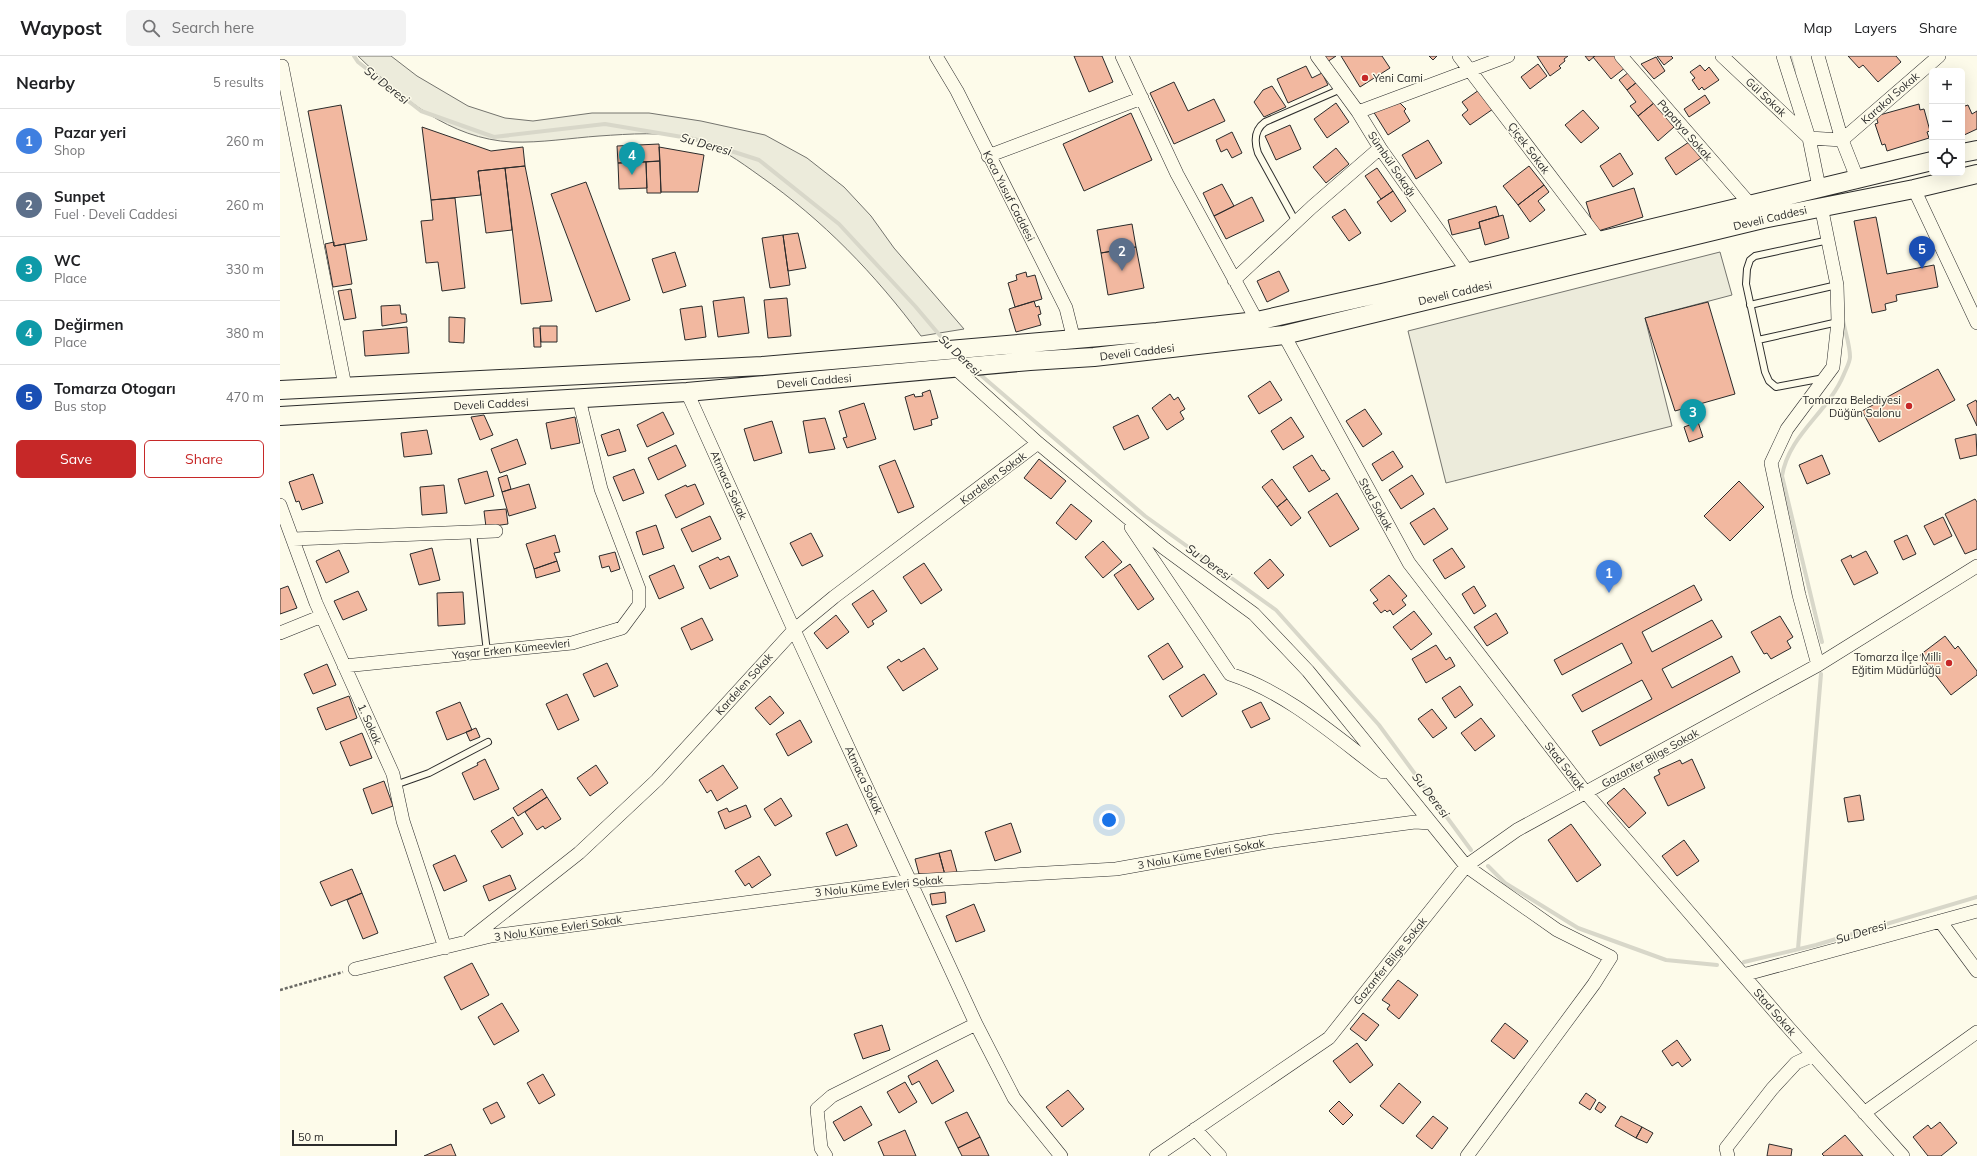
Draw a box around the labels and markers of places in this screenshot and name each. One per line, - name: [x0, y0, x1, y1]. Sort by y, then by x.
- place label: Yeni Cami: [1372, 71, 1423, 85]
- marker: Yeni Cami: [1360, 73, 1370, 83]
- pin: 4: [619, 142, 645, 175]
- pin: 5: [1909, 236, 1935, 269]
- pin: 2: [1109, 238, 1135, 271]
- place label: Tomarza Belediyesi Düğün Salonu: [1802, 393, 1901, 420]
- pin: 3: [1680, 399, 1706, 432]
- marker: Tomarza Belediyesi Düğün Salonu: [1904, 401, 1914, 411]
- pin: 1: [1596, 560, 1622, 593]
- place label: Tomarza İlçe Milli Eğitim Müdürlüğü: [1852, 650, 1941, 677]
- marker: Tomarza İlçe Milli Eğitim Müdürlüğü: [1944, 658, 1954, 668]

